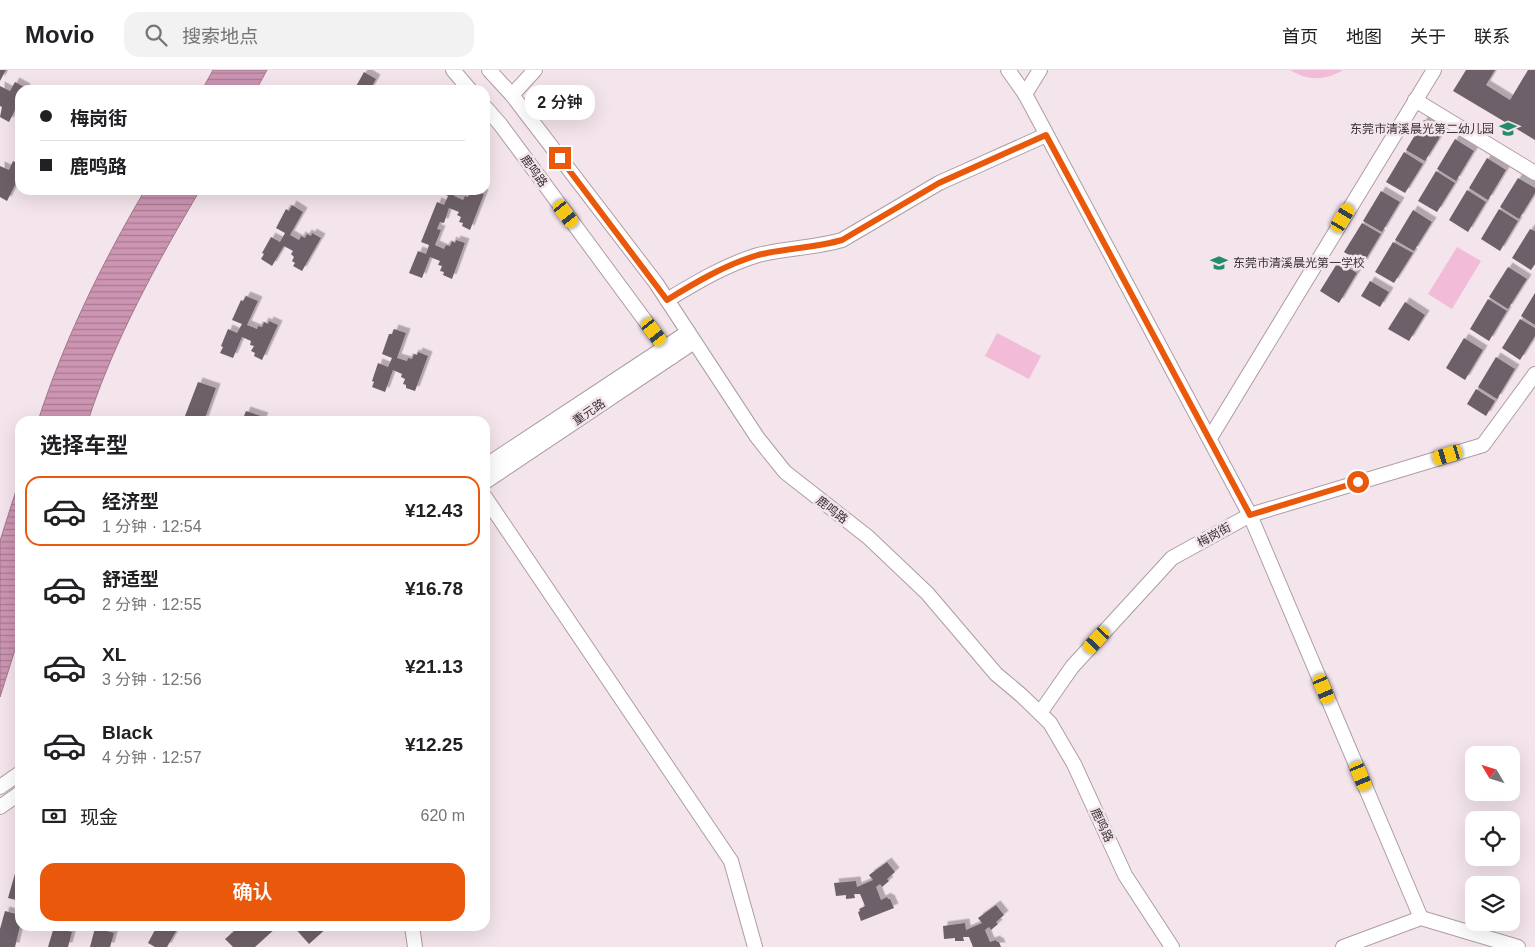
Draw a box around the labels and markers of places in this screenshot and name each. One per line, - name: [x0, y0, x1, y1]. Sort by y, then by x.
- school or university icon: 东莞市清溪晨光第二幼儿园: [1498, 119, 1518, 139]
- place label: 东莞市清溪晨光第二幼儿园: [1350, 122, 1494, 136]
- school or university icon: 东莞市清溪晨光第一学校: [1209, 253, 1229, 273]
- place label: 东莞市清溪晨光第一学校: [1233, 256, 1365, 270]

